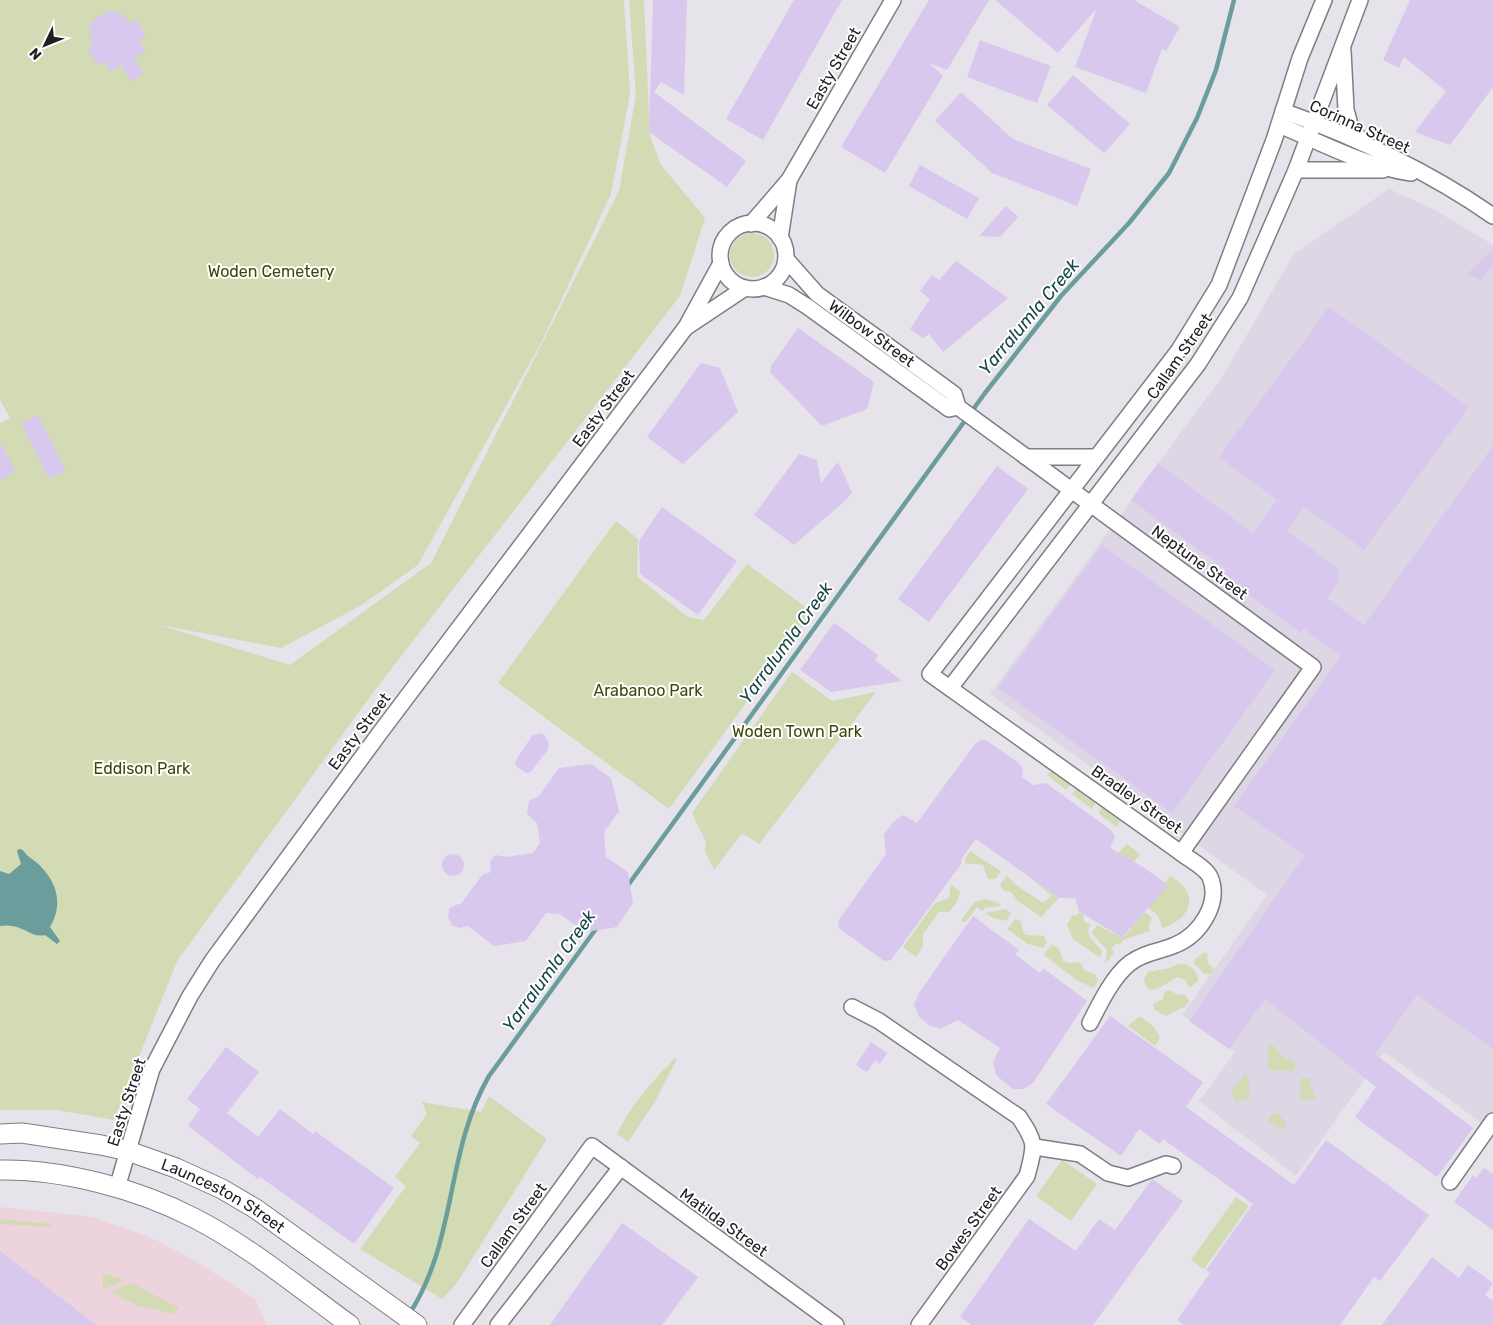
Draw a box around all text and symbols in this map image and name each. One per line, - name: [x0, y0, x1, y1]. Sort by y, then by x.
- north arrow: [20, 20, 70, 70]
- street label: Easty Street: [802, 24, 865, 113]
- text: N: [26, 44, 46, 63]
- street label: Corinna Street: [1307, 96, 1413, 157]
- water label: Yarralumla Creek: [974, 254, 1085, 380]
- park label: Woden Cemetery: [208, 262, 334, 281]
- street label: Wilbow Street: [825, 296, 918, 371]
- street label: Callam Street: [1143, 310, 1216, 403]
- street label: Easty Street: [568, 366, 639, 451]
- street label: Neptune Street: [1148, 521, 1252, 604]
- water label: Yarralumla Creek: [734, 577, 838, 708]
- park label: Arabanoo Park: [593, 681, 703, 700]
- street label: Easty Street: [324, 689, 395, 774]
- park label: Woden Town Park: [732, 722, 863, 741]
- park label: Eddison Park: [94, 759, 191, 778]
- street label: Bradley Street: [1088, 761, 1186, 838]
- water label: Yarralumla Creek: [497, 905, 601, 1036]
- street label: Easty Street: [103, 1056, 150, 1149]
- street label: Launceston Street: [159, 1155, 289, 1237]
- street label: Callam Street: [476, 1179, 551, 1272]
- street label: Bowes Street: [931, 1182, 1005, 1274]
- street label: Matilda Street: [676, 1184, 771, 1261]

